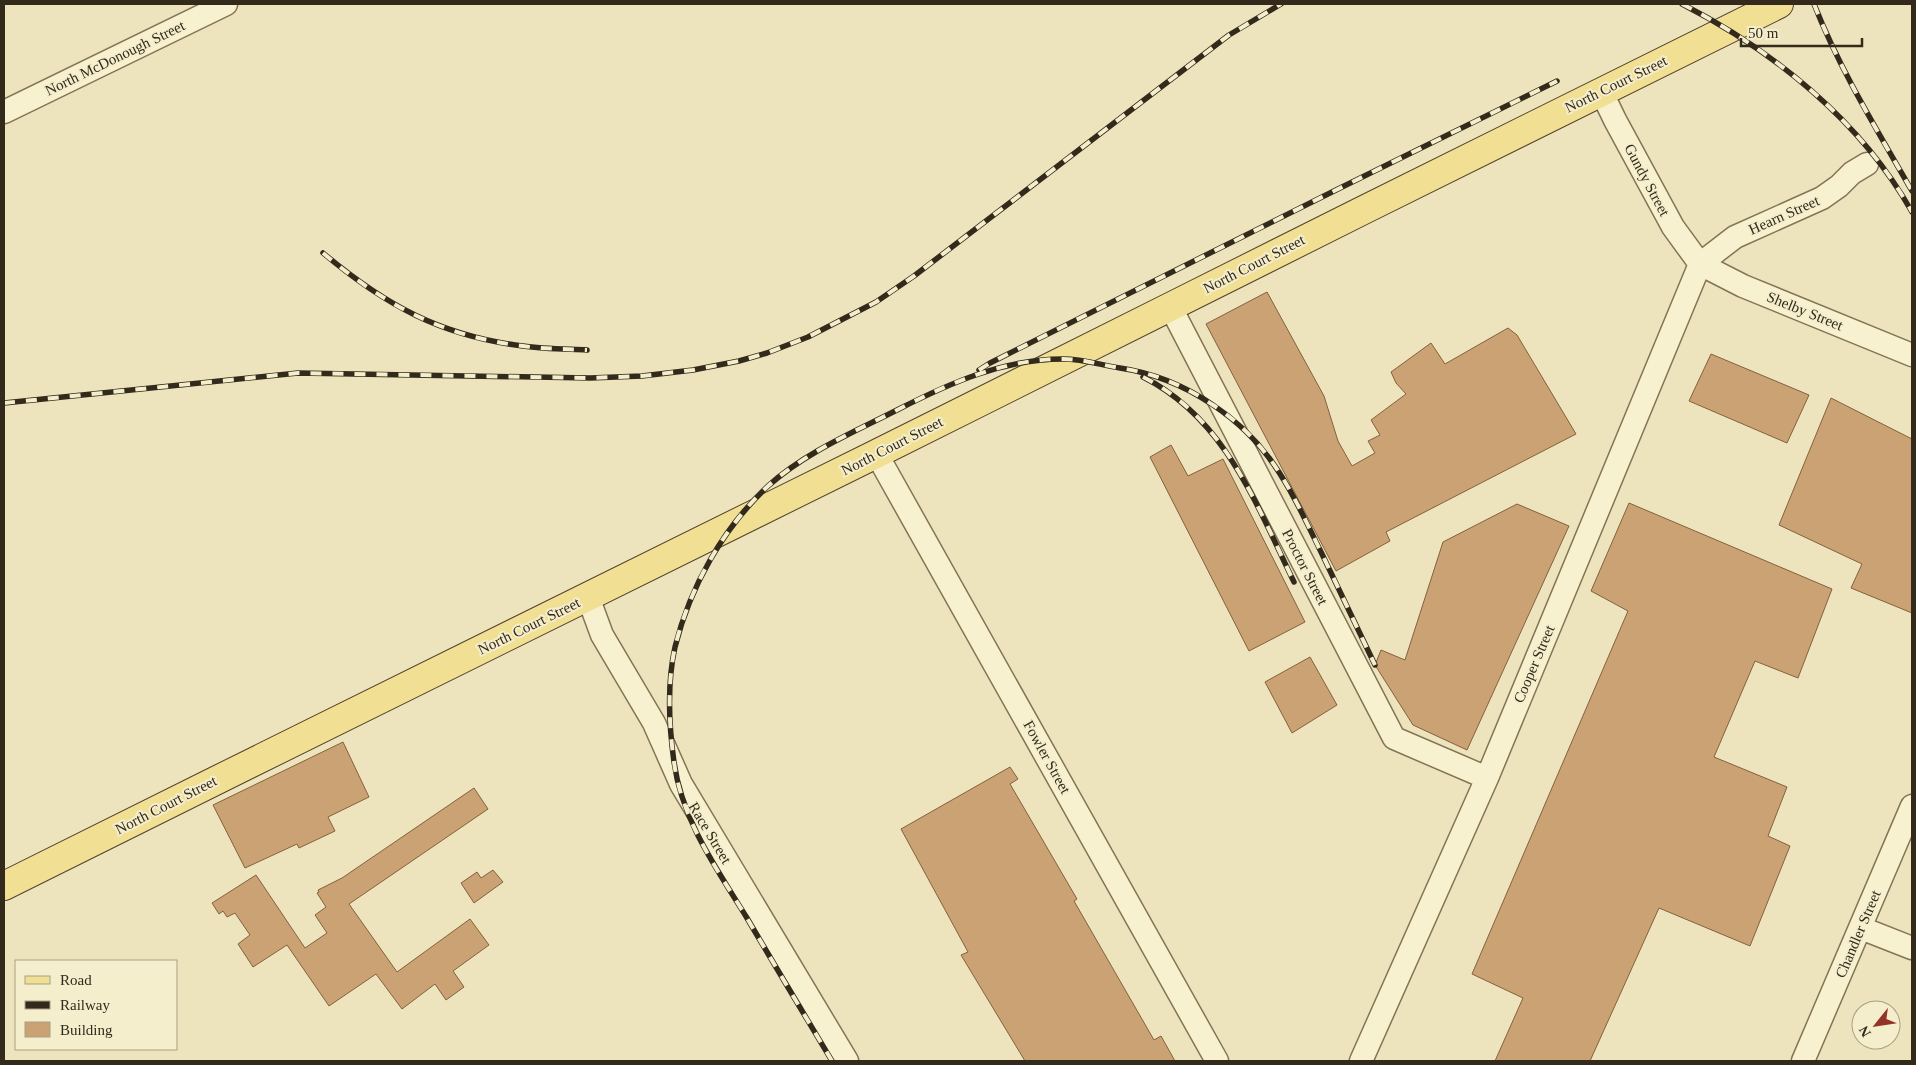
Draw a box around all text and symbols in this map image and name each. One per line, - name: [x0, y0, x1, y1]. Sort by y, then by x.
- scale bar: [1741, 15, 1862, 47]
- street label: North McDonough Street: [43, 17, 188, 99]
- text: 50 m: [1748, 25, 1779, 41]
- street label: North Court Street: [1562, 52, 1670, 116]
- street label: Gundy Street: [1621, 141, 1673, 220]
- street label: Hearn Street: [1746, 192, 1822, 238]
- street label: North Court Street: [1201, 231, 1308, 296]
- street label: Shelby Street: [1765, 289, 1846, 334]
- street label: North Court Street: [839, 413, 946, 478]
- street label: Proctor Street: [1279, 526, 1331, 608]
- street label: North Court Street: [475, 594, 583, 658]
- street label: Cooper Street: [1510, 622, 1558, 705]
- street label: Fowler Street: [1020, 718, 1074, 797]
- street label: North Court Street: [113, 772, 220, 837]
- street label: Race Street: [685, 799, 735, 867]
- street label: Chandler Street: [1832, 887, 1884, 980]
- legend: [15, 960, 178, 1050]
- text: Road: [60, 972, 92, 988]
- text: Railway: [60, 997, 110, 1013]
- north arrow: [1851, 1000, 1901, 1050]
- text: Building: [60, 1022, 113, 1038]
- text: N: [1856, 1023, 1874, 1039]

